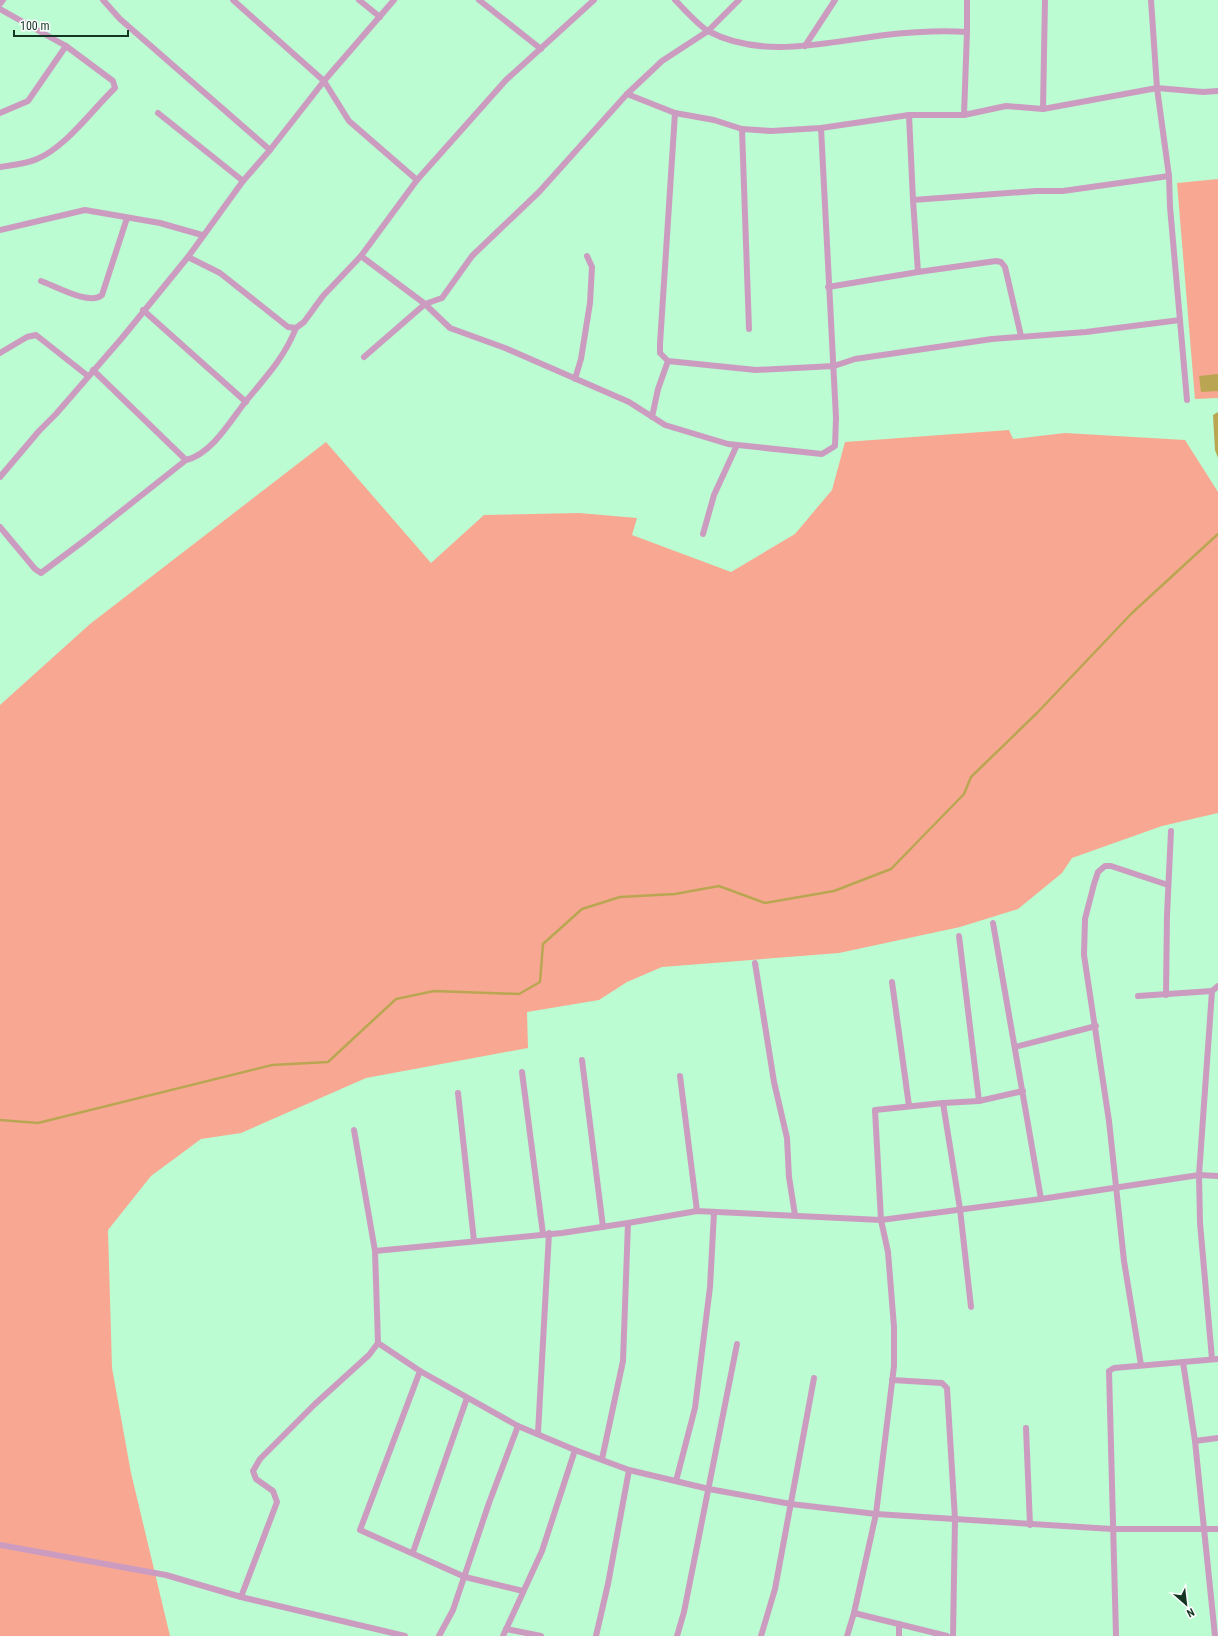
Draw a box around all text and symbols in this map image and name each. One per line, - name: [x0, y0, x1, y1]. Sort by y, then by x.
- scale bar: [14, 12, 128, 38]
- text: 100 m: [20, 19, 50, 33]
- north arrow: [1166, 1584, 1206, 1624]
- text: N: [1184, 1605, 1196, 1620]

